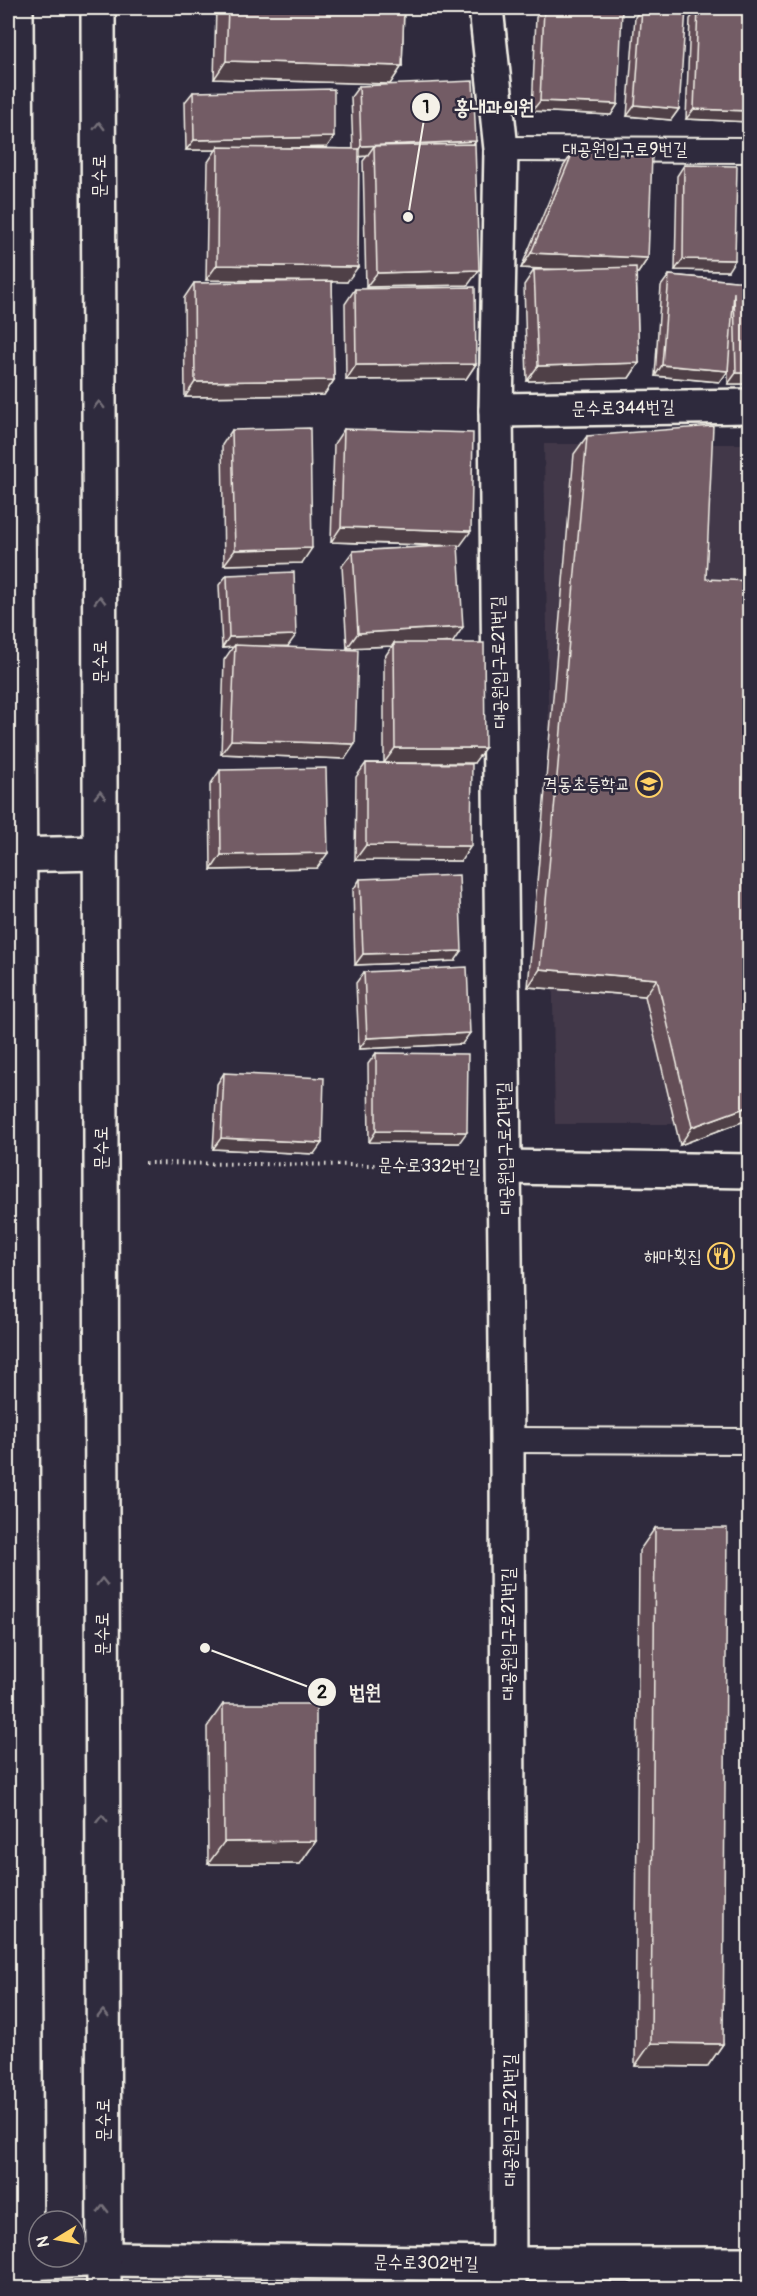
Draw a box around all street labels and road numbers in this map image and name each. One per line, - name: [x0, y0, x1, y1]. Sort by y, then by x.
- street label: 대공원입구로9번길: [562, 138, 688, 161]
- street label: 문수로: [88, 154, 111, 198]
- street label: 문수로344번길: [571, 396, 675, 420]
- street label: 대공원입구로21번길: [486, 595, 512, 729]
- street label: 문수로: [89, 640, 112, 684]
- street label: 대공원입구로21번길: [492, 1081, 518, 1215]
- street label: 문수로: [90, 1126, 113, 1170]
- street label: 문수로332번길: [378, 1154, 481, 1178]
- street label: 대공원입구로21번길: [497, 1567, 520, 1700]
- street label: 문수로: [91, 1612, 114, 1656]
- street label: 대공원입구로21번길: [499, 2053, 522, 2186]
- street label: 문수로: [92, 2098, 115, 2142]
- street label: 문수로302번길: [373, 2251, 479, 2275]

